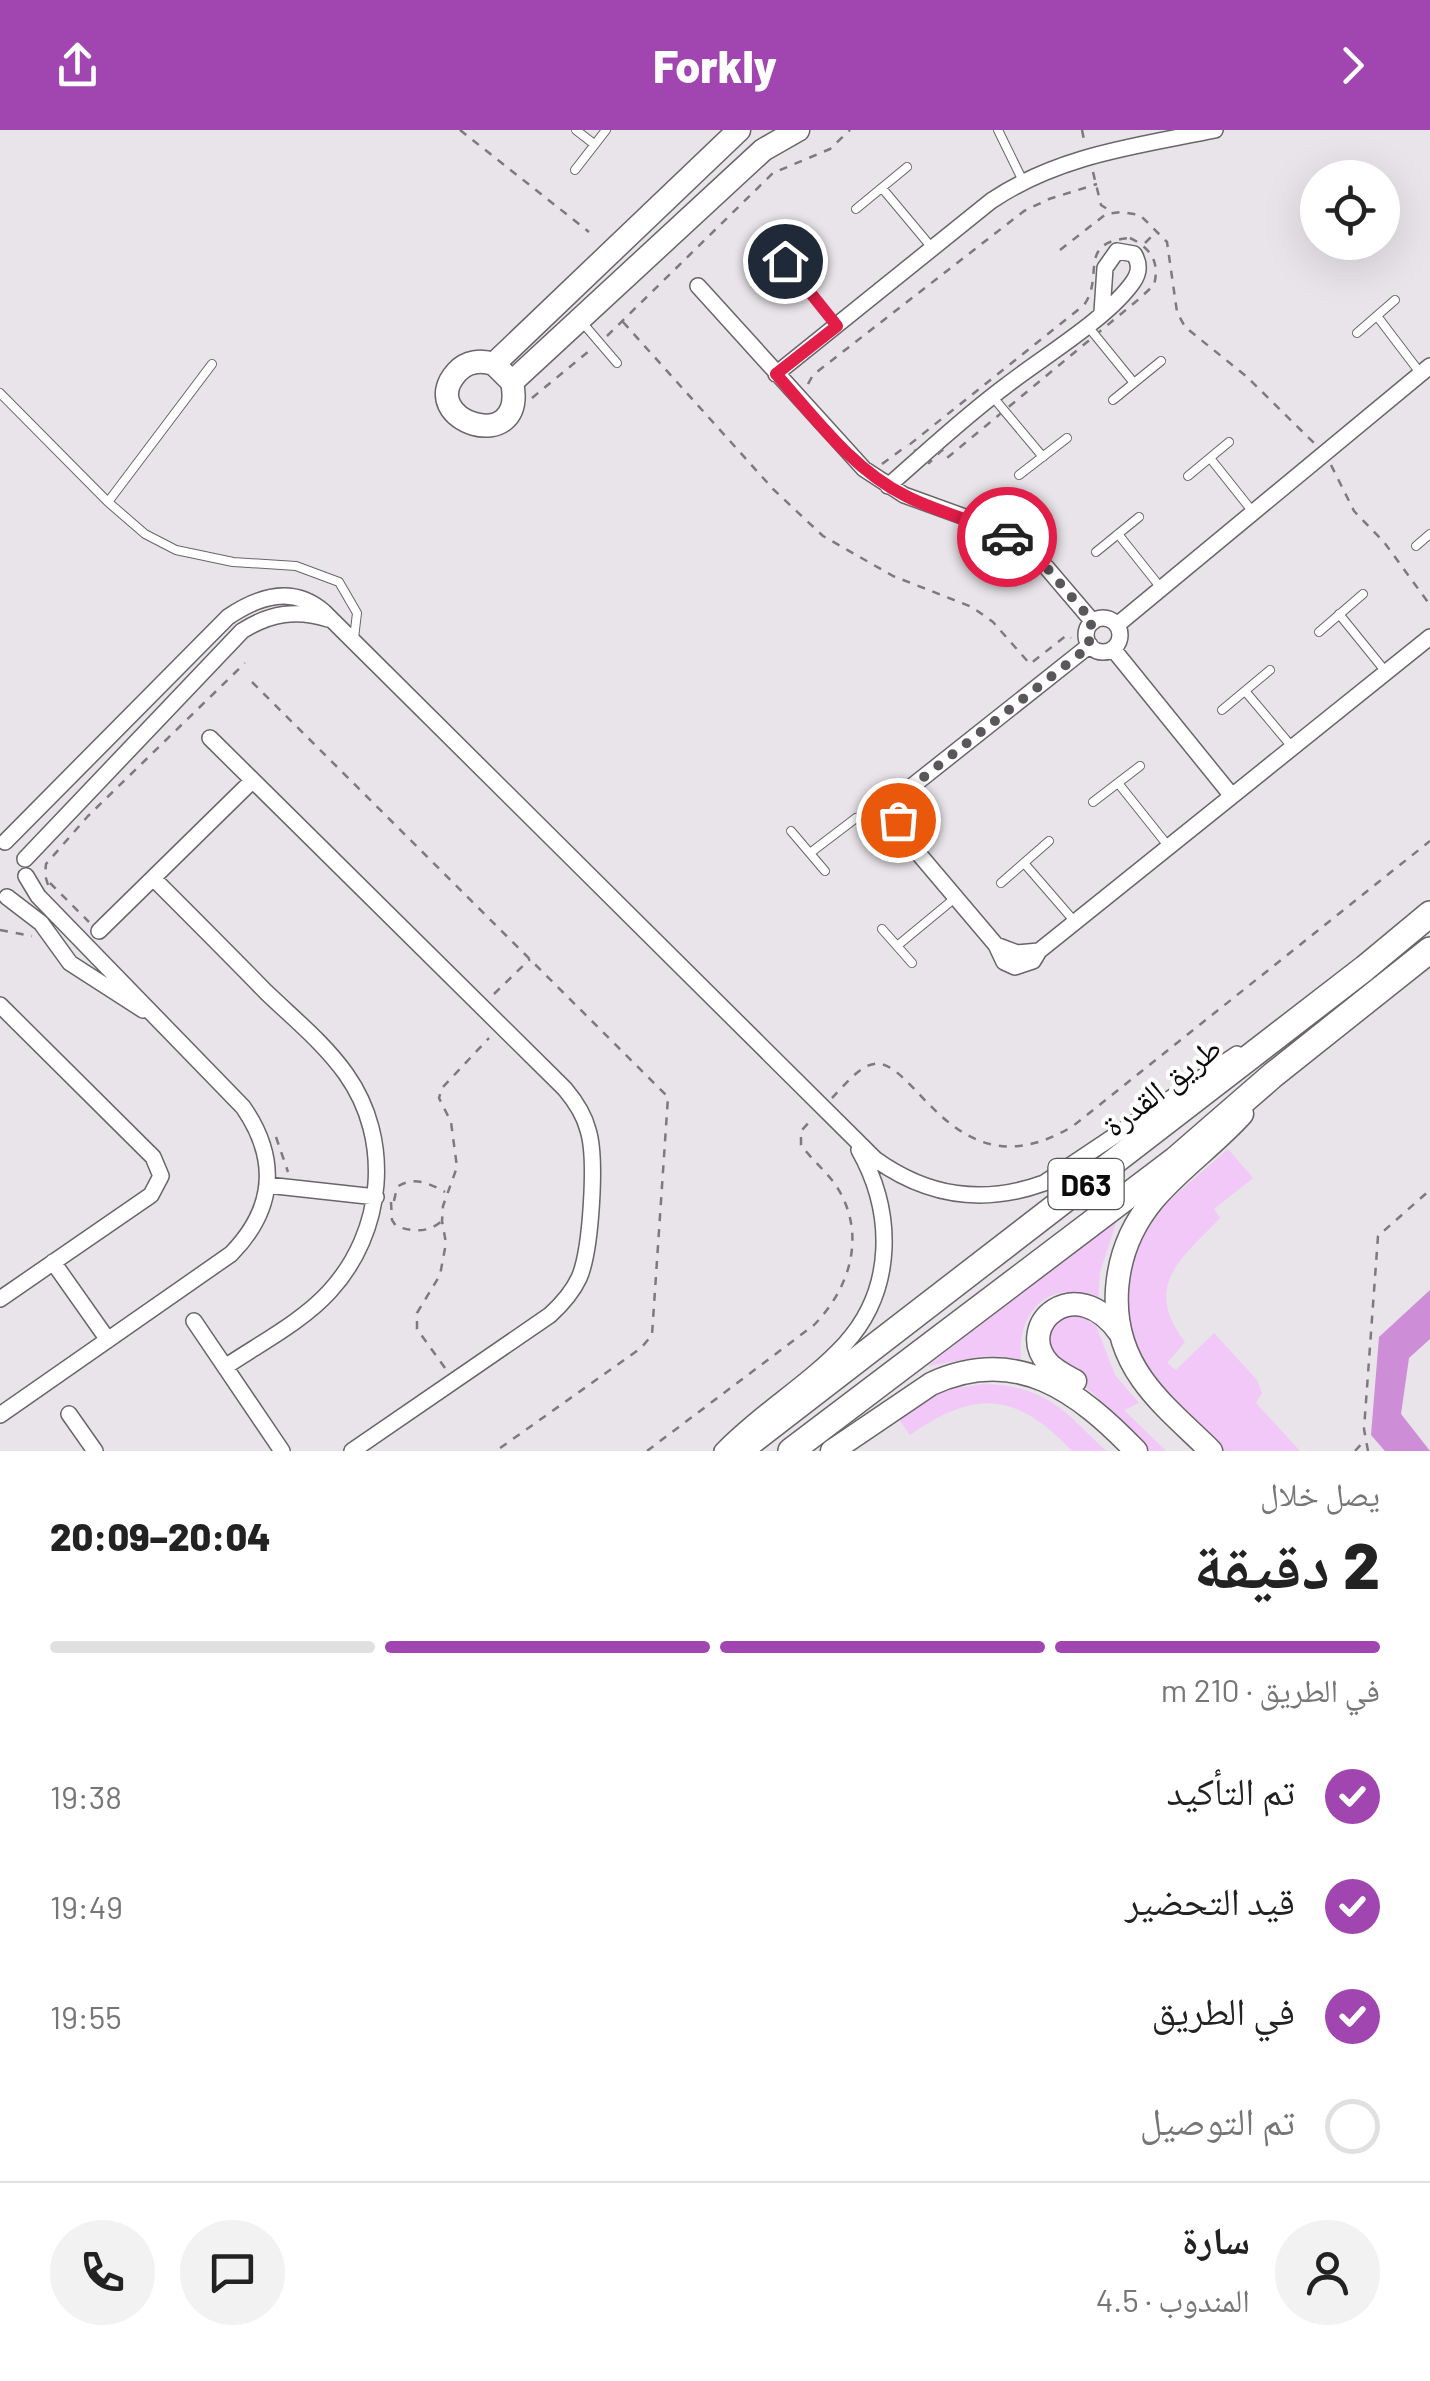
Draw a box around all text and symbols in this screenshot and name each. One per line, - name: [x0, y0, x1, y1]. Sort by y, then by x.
- icon: share: [50, 38, 105, 93]
- text: Forkly: [653, 38, 777, 92]
- icon: forward: [1325, 38, 1380, 93]
- map controls: [1300, 160, 1400, 260]
- button: locate: [1300, 160, 1400, 260]
- pin: [743, 219, 828, 304]
- icon: home: [758, 234, 813, 289]
- courier: [957, 487, 1057, 587]
- icon: car: [980, 510, 1035, 565]
- pin: [856, 778, 941, 863]
- icon: bag: [871, 793, 926, 848]
- street label: طريق القدرة: [1094, 1027, 1229, 1145]
- road number: D63: [1048, 1159, 1124, 1209]
- text: يصل خلال: [1260, 1474, 1380, 1512]
- text: 20:04–20:09: [50, 1513, 271, 1559]
- text: 2 دقيقة: [1194, 1524, 1380, 1602]
- text: في الطريق · 210 m: [1161, 1670, 1380, 1708]
- text: تم التأكيد: [1166, 1767, 1295, 1813]
- icon: check: [1325, 1769, 1380, 1824]
- text: 19:38: [50, 1777, 122, 1815]
- text: قيد التحضير: [1125, 1877, 1295, 1923]
- icon: check: [1325, 1879, 1380, 1934]
- text: 19:49: [50, 1887, 123, 1925]
- text: في الطريق: [1152, 1987, 1295, 2033]
- icon: check: [1325, 1989, 1380, 2044]
- text: 19:55: [50, 1997, 122, 2035]
- text: تم التوصيل: [1140, 2097, 1295, 2143]
- text: سارة: [1182, 2216, 1250, 2262]
- button: phone: [50, 2220, 155, 2325]
- button: chat: [180, 2220, 285, 2325]
- button: person: [1275, 2220, 1380, 2325]
- text: المندوب · 4.5: [1096, 2280, 1250, 2318]

